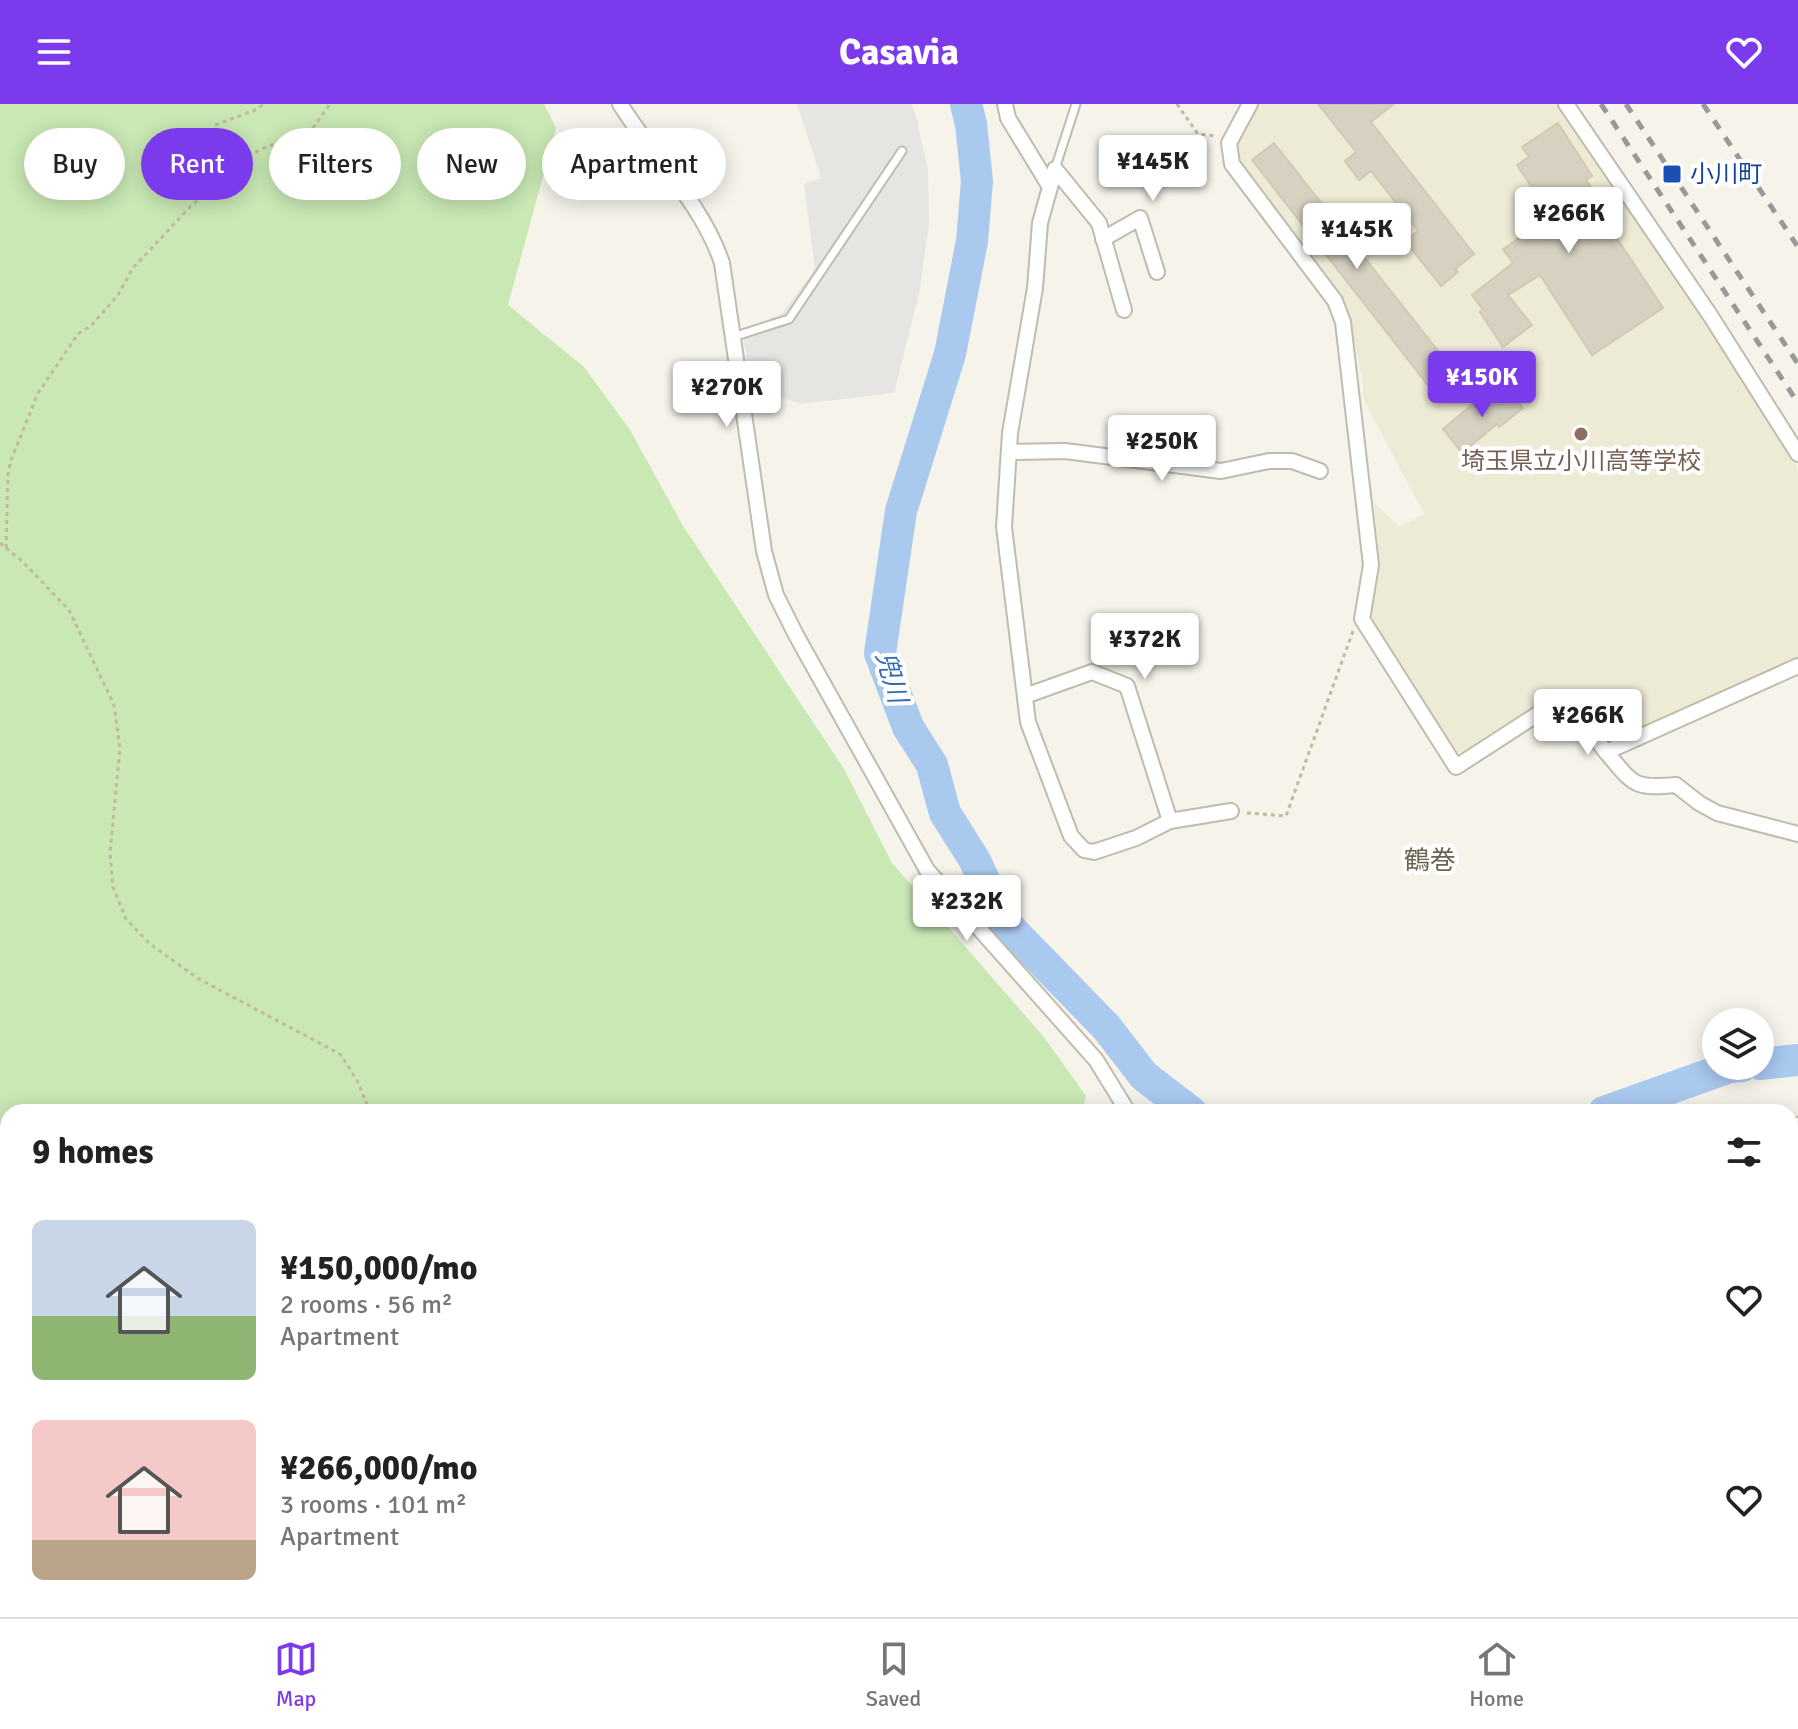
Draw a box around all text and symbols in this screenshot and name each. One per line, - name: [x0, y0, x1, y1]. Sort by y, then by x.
- icon: menu: [32, 30, 76, 74]
- text: Casavia: [839, 30, 959, 75]
- icon: heart: [1722, 30, 1766, 74]
- chip: Buy: [24, 128, 125, 200]
- chip: Rent: [141, 128, 253, 200]
- chip: Filters: [269, 128, 401, 200]
- chip: New: [417, 128, 526, 200]
- chip: Apartment: [542, 128, 726, 200]
- pin: ¥145K: [1097, 135, 1209, 203]
- text: ¥145K: [1117, 145, 1189, 177]
- place label: 小川町: [1690, 159, 1762, 189]
- marker: 小川町: [1661, 163, 1683, 185]
- pin: ¥266K: [1513, 187, 1625, 255]
- text: ¥266K: [1533, 197, 1605, 229]
- pin: ¥145K: [1301, 203, 1413, 271]
- text: ¥145K: [1321, 213, 1393, 245]
- pin: ¥150K: [1426, 351, 1538, 419]
- pin: ¥270K: [671, 361, 783, 429]
- text: ¥150K: [1446, 361, 1518, 393]
- text: ¥270K: [691, 371, 763, 403]
- pin: ¥250K: [1106, 415, 1218, 483]
- text: ¥250K: [1126, 425, 1198, 457]
- marker: 埼玉県立小川高等学校: [1572, 425, 1590, 443]
- place label: 埼玉県立小川高等学校: [1461, 446, 1701, 476]
- pin: ¥372K: [1089, 613, 1201, 681]
- text: ¥372K: [1109, 623, 1181, 655]
- water label: 兜川: [868, 648, 914, 710]
- pin: ¥266K: [1532, 689, 1644, 757]
- text: ¥266K: [1552, 699, 1624, 731]
- district label: 鶴巻: [1404, 845, 1456, 877]
- pin: ¥232K: [911, 875, 1023, 943]
- text: ¥232K: [931, 885, 1003, 917]
- map controls: [1702, 1008, 1774, 1080]
- button: layers: [1702, 1008, 1774, 1080]
- icon: filters: [1722, 1130, 1766, 1174]
- text: 9 homes: [32, 1131, 153, 1173]
- text: ¥150,000/mo: [280, 1247, 478, 1289]
- icon: home: [96, 1252, 192, 1348]
- icon: heart: [1722, 1278, 1766, 1322]
- text: 2 rooms · 56 m²: [280, 1289, 453, 1321]
- text: Apartment: [280, 1321, 399, 1353]
- text: ¥266,000/mo: [280, 1447, 478, 1489]
- icon: home: [96, 1452, 192, 1548]
- icon: heart: [1722, 1478, 1766, 1522]
- text: 3 rooms · 101 m²: [280, 1489, 467, 1521]
- text: Apartment: [280, 1521, 399, 1553]
- tab: Map: [274, 1637, 318, 1712]
- tab: Saved: [866, 1637, 921, 1712]
- tab: Home: [1469, 1637, 1524, 1712]

